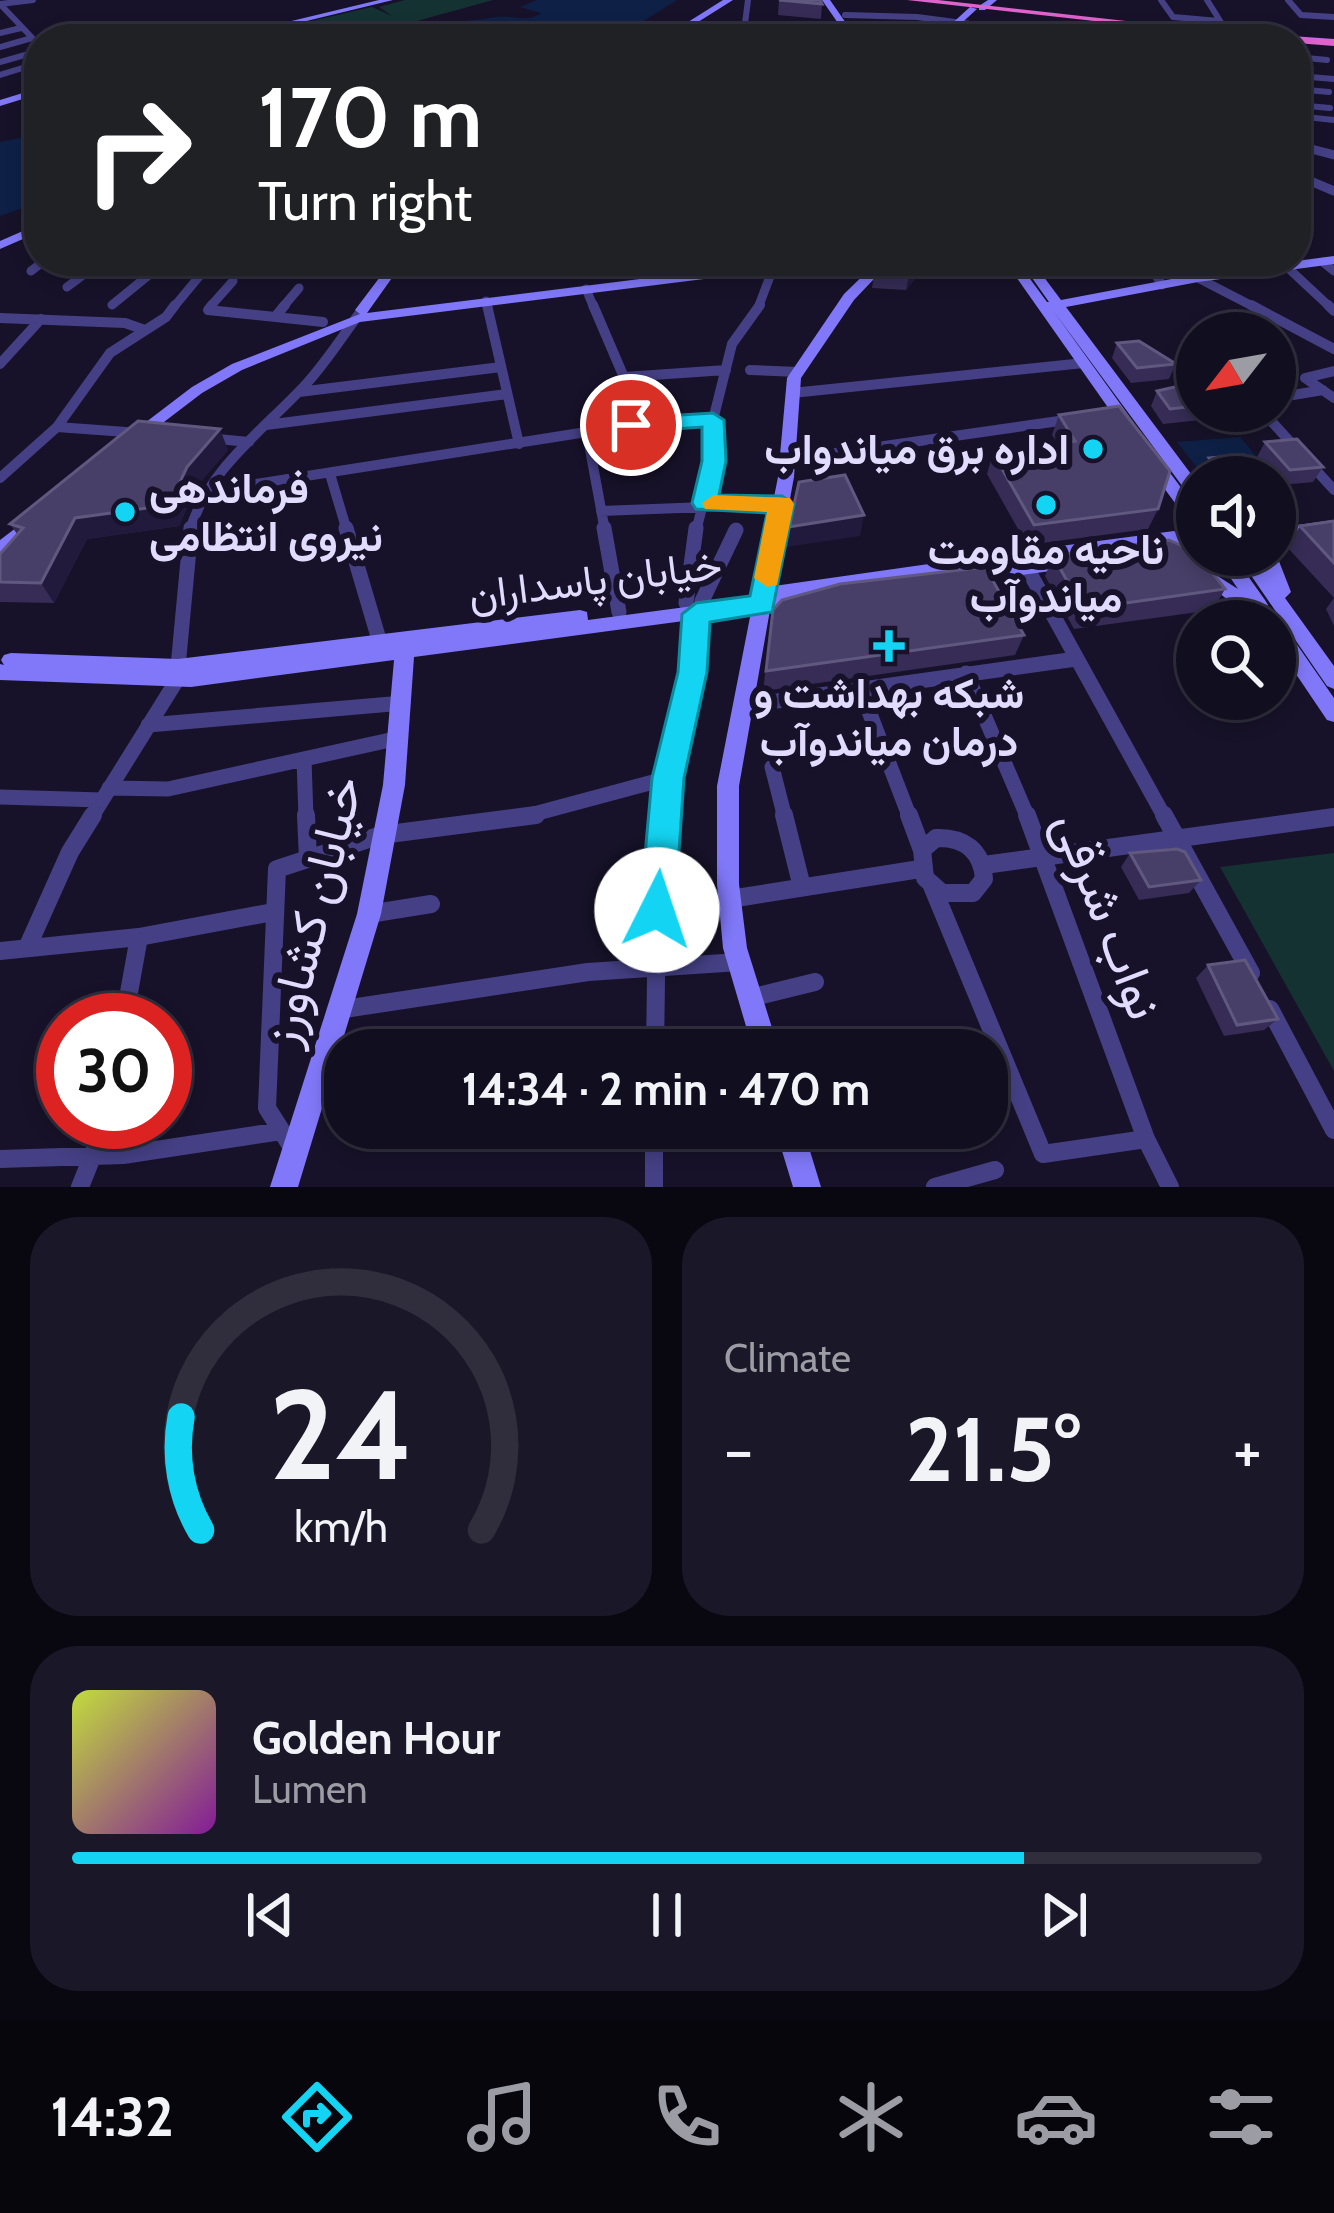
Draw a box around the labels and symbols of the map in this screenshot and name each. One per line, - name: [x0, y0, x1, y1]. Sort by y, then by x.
- north arrow: [1176, 312, 1296, 432]
- pin: [580, 374, 682, 476]
- place label: اداره برق میاندواب: [764, 423, 1069, 476]
- marker: اداره برق میاندواب: [1080, 436, 1106, 462]
- place label: فرماندهی نیروی انتظامی: [149, 462, 383, 563]
- marker: ناحیه مقاومت میاندوآب: [1033, 492, 1059, 518]
- marker: فرماندهی نیروی انتظامی: [112, 499, 138, 525]
- place label: ناحیه مقاومت میاندوآب: [928, 523, 1164, 624]
- street label: خیابان پاسداران: [465, 538, 725, 623]
- marker: شبکه بهداشت و درمان میاندوآب: [873, 630, 905, 662]
- place label: شبکه بهداشت و درمان میاندوآب: [754, 667, 1024, 768]
- street label: خیابان کشاورز: [248, 769, 376, 1054]
- street label: نواب شرقی: [1040, 802, 1177, 1028]
- position arrow: [594, 847, 720, 973]
- speed limit sign: 30: [36, 993, 192, 1149]

